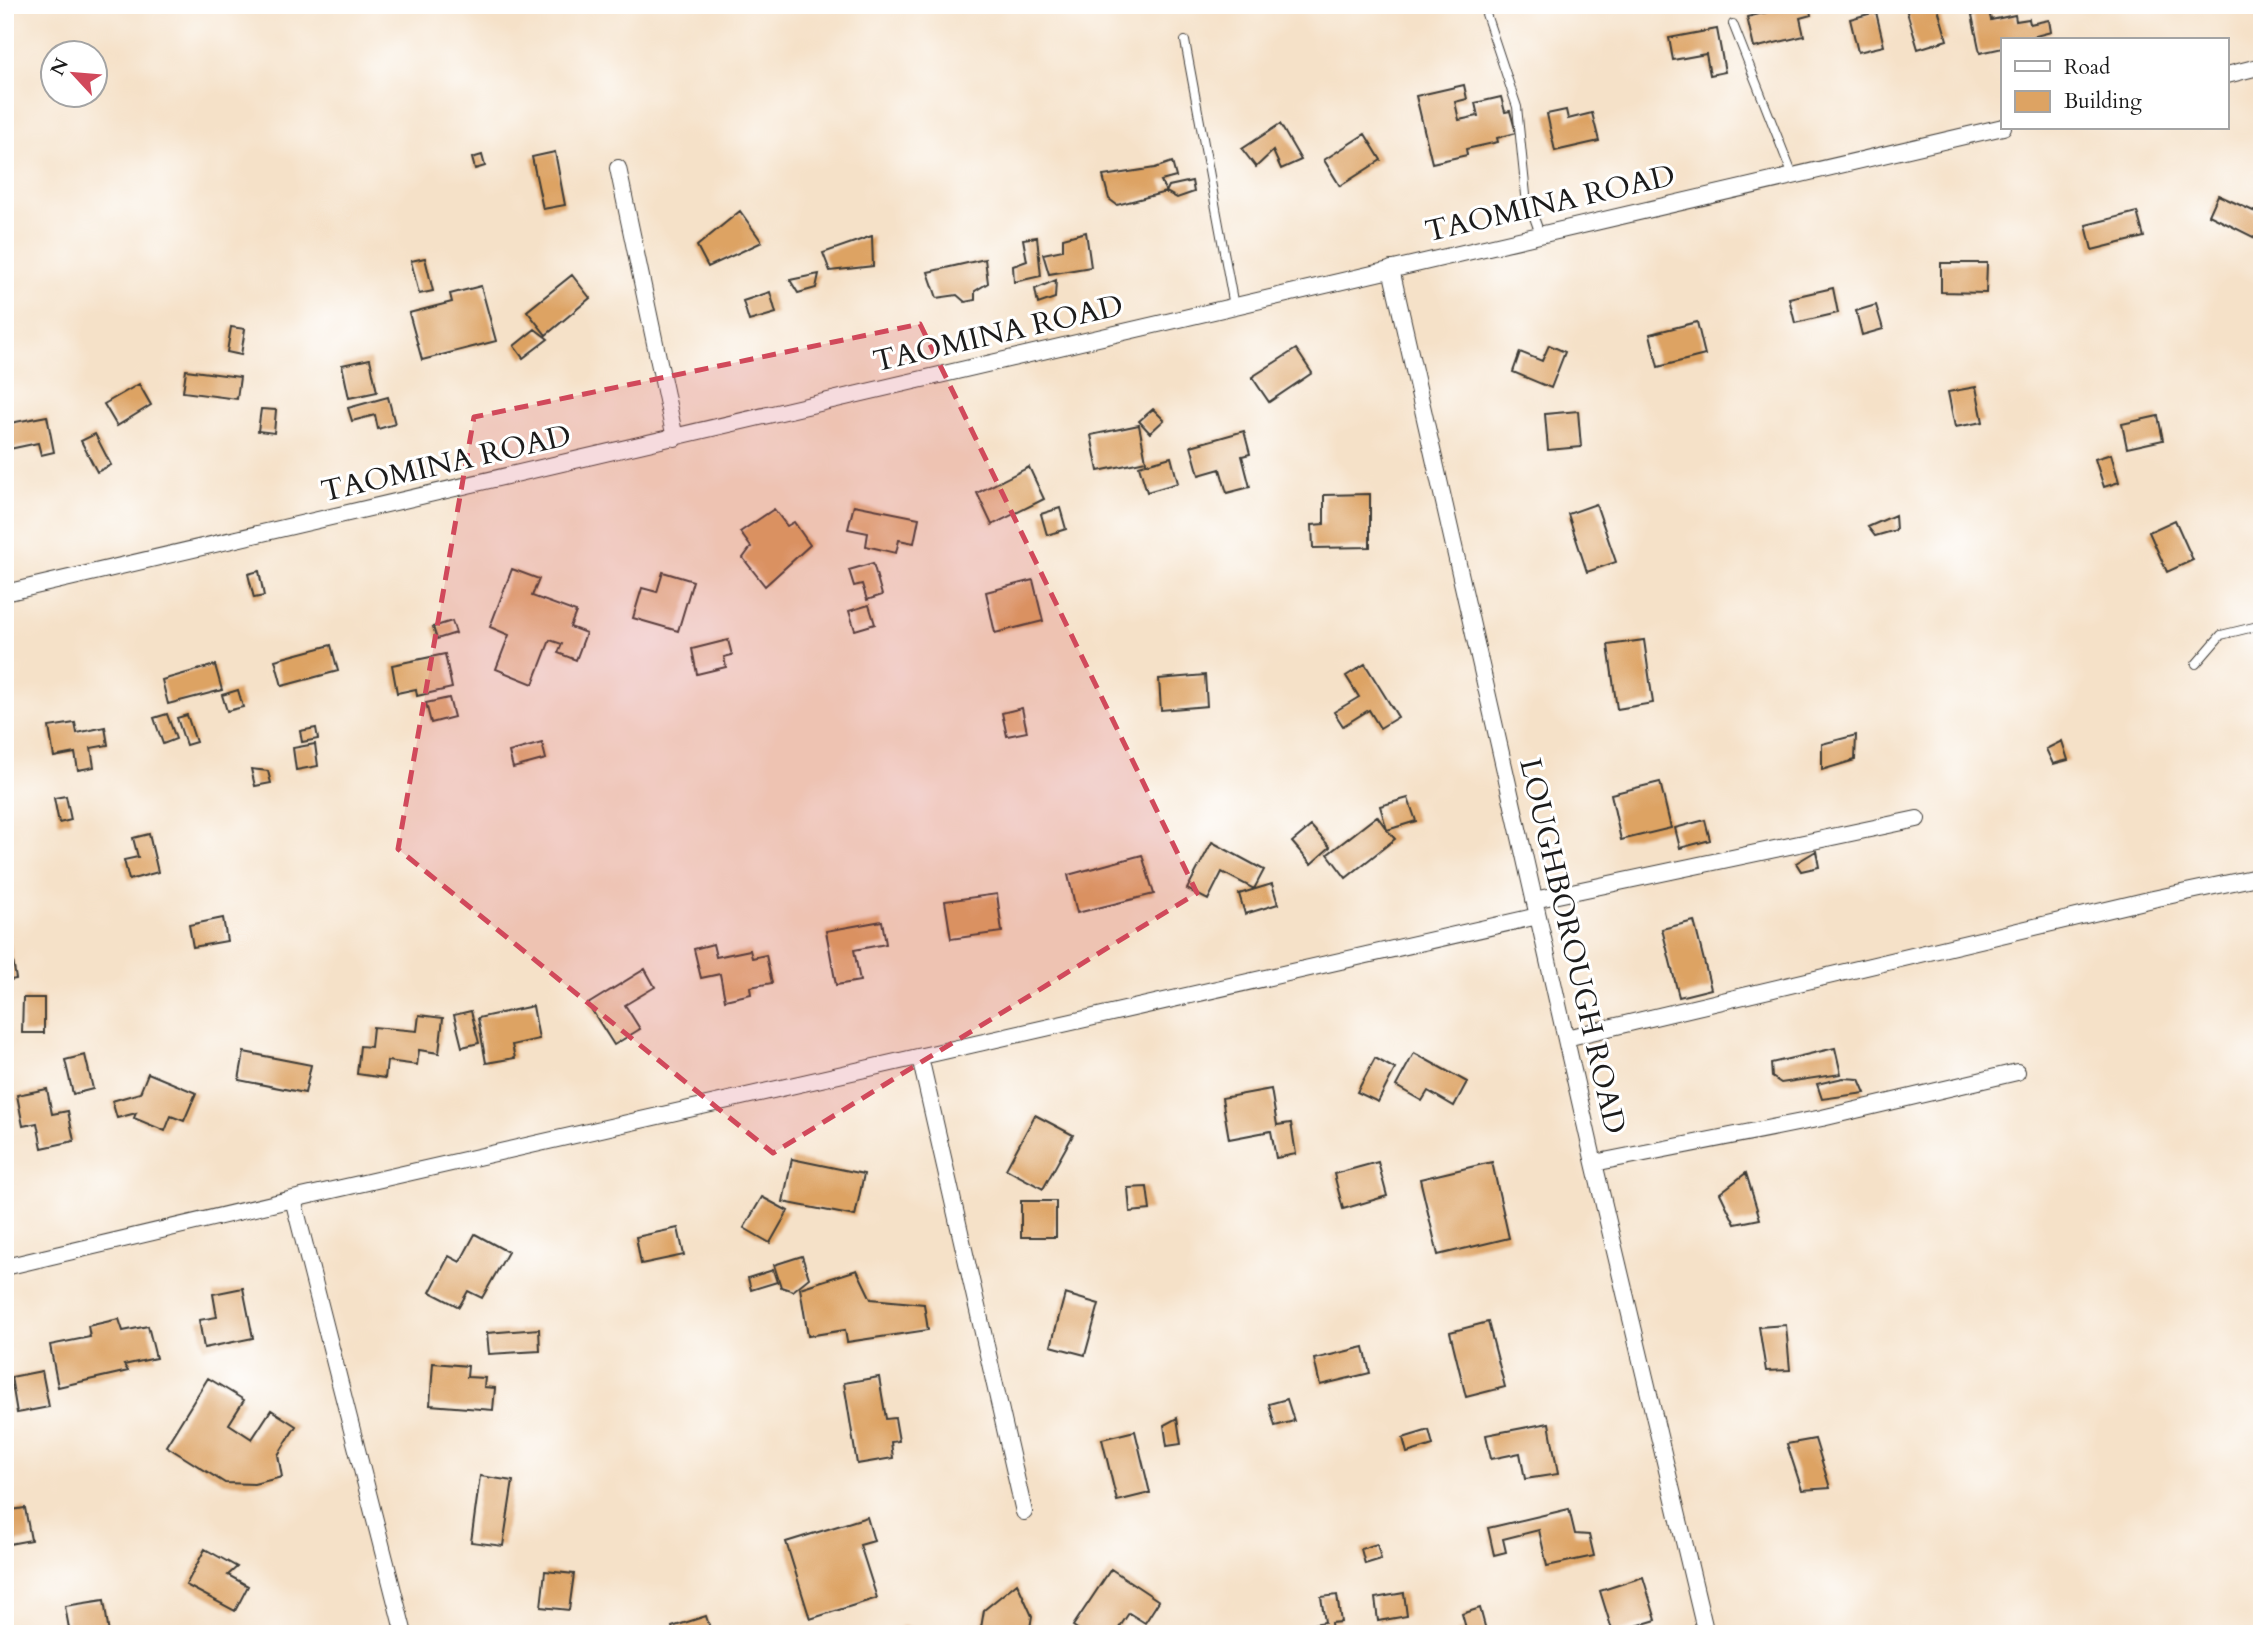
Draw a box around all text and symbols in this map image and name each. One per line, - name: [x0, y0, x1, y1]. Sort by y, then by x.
- north arrow: [38, 38, 108, 108]
- legend: [2001, 38, 2228, 130]
- text: N: [44, 53, 75, 80]
- text: Road: [2064, 53, 2110, 82]
- text: Building: [2064, 87, 2142, 116]
- street label: TAOMINA ROAD: [1421, 155, 1679, 252]
- street label: TAOMINA ROAD: [869, 285, 1127, 382]
- street label: TAOMINA ROAD: [317, 415, 575, 512]
- street label: LOUGHBOROUGH ROAD: [1509, 754, 1636, 1138]

